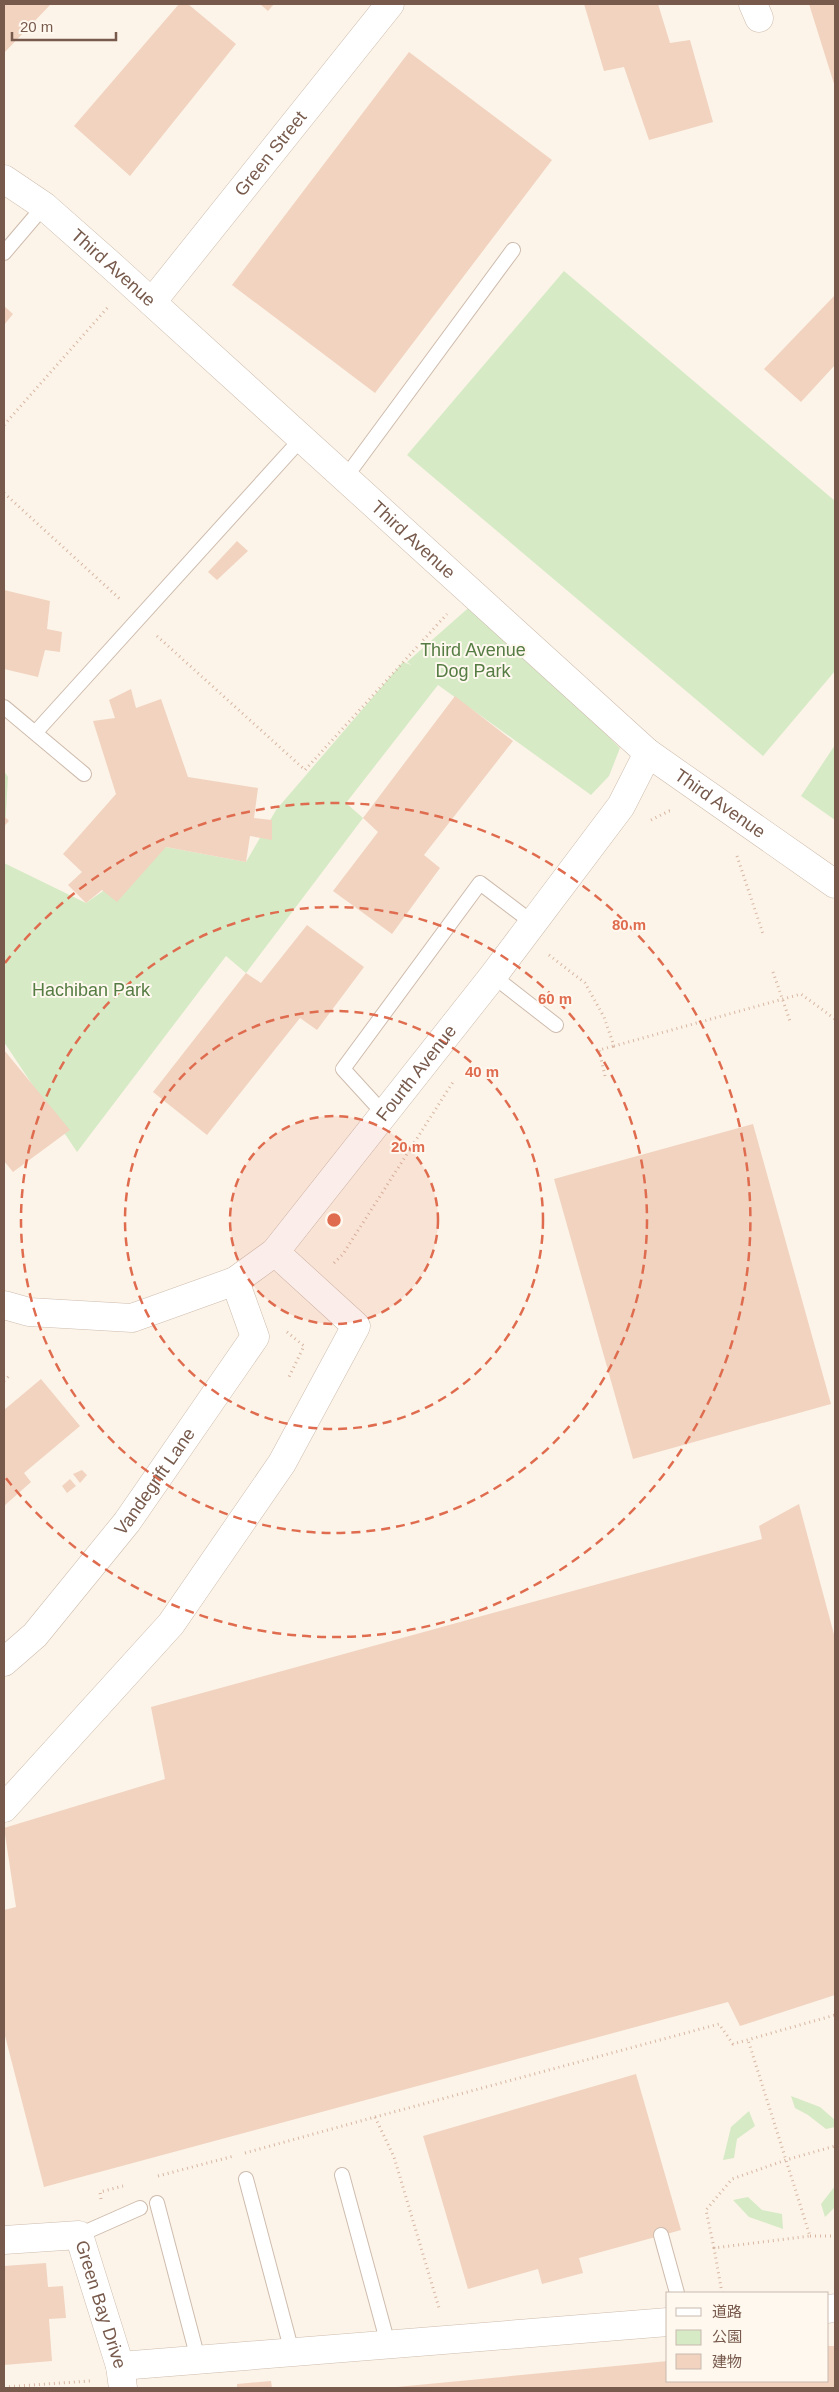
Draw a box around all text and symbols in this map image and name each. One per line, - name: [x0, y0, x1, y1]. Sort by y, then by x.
- scale bar: [12, 10, 116, 42]
- text: 20 m: [20, 18, 53, 35]
- street label: Green Street: [231, 107, 311, 200]
- street label: Third Avenue: [67, 225, 159, 310]
- street label: Third Avenue: [367, 497, 459, 583]
- park label: Third Avenue Dog Park: [420, 640, 526, 681]
- street label: Third Avenue: [671, 765, 769, 842]
- text: 80 m: [612, 916, 646, 933]
- park label: Hachiban Park: [32, 980, 151, 1000]
- text: 60 m: [538, 990, 572, 1007]
- street label: Fourth Avenue: [372, 1021, 460, 1125]
- text: 40 m: [465, 1063, 499, 1080]
- text: 20 m: [391, 1138, 425, 1155]
- centre of rings: [325, 1211, 343, 1229]
- street label: Vandegrift Lane: [111, 1424, 199, 1539]
- street label: Green Bay Drive: [71, 2238, 130, 2371]
- legend: [666, 2292, 829, 2382]
- text: 道路: [712, 2303, 742, 2320]
- text: 公園: [712, 2328, 742, 2345]
- text: 建物: [712, 2353, 742, 2370]

